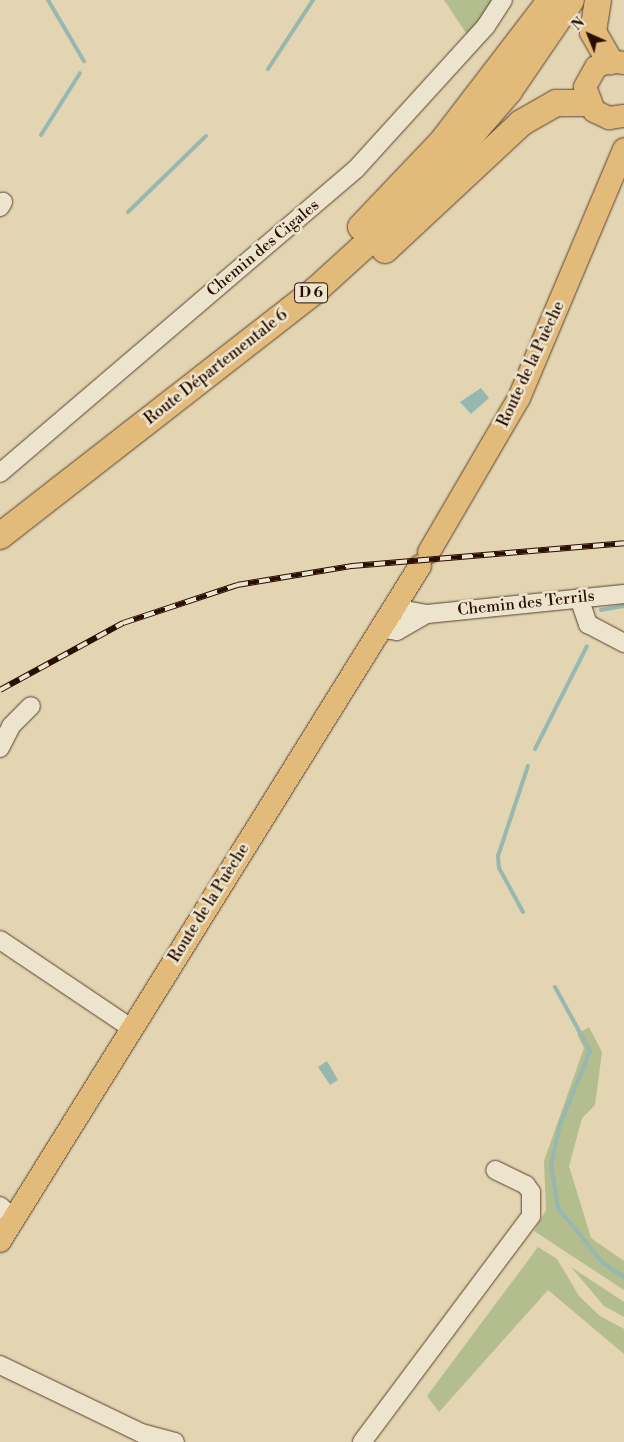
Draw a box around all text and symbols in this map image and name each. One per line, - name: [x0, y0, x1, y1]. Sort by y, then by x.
- north arrow: [564, 10, 614, 60]
- text: N: [568, 14, 589, 35]
- street label: Chemin des Cigales: [203, 195, 323, 301]
- road number: D 6: [294, 280, 328, 306]
- street label: Route de la Puèche: [493, 298, 569, 430]
- street label: Route Départementale 6: [141, 305, 291, 429]
- street label: Chemin des Terrils: [457, 586, 595, 620]
- street label: Route de la Puèche: [165, 840, 253, 966]

